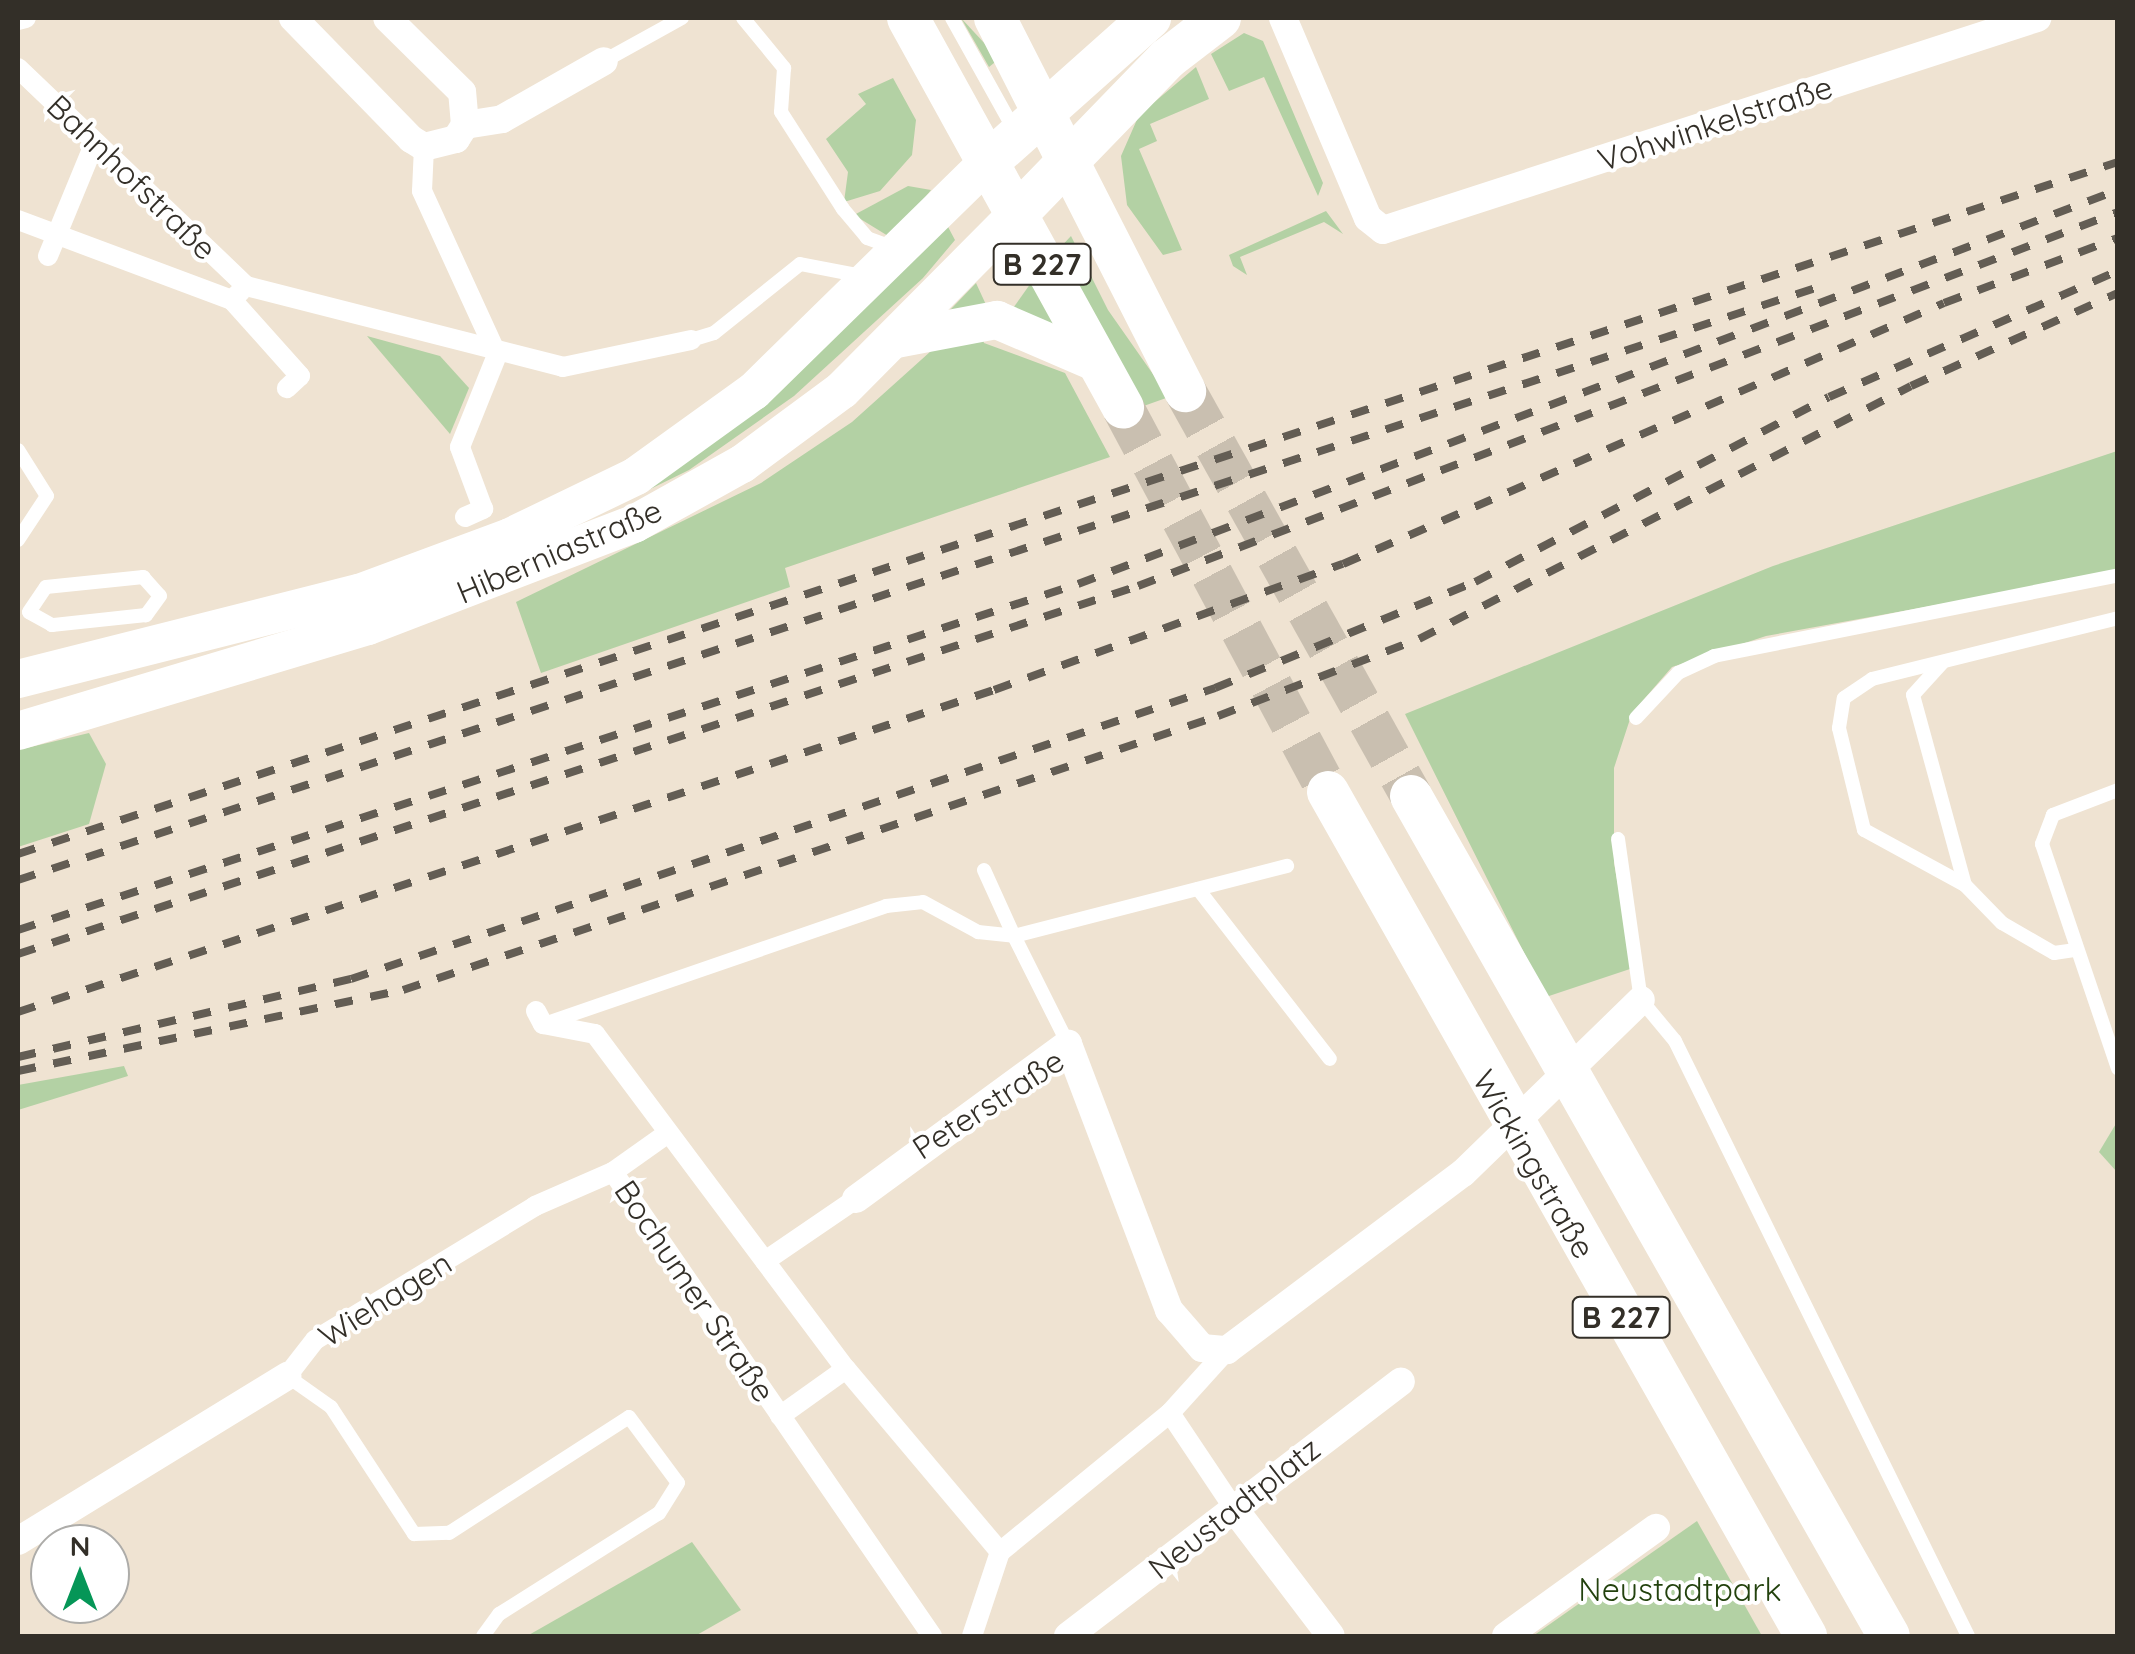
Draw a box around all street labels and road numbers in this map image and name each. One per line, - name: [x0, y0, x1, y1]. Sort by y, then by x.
- street label: Vohwinkelstraße: [1593, 67, 1837, 179]
- street label: Bahnhofstraße: [39, 87, 225, 267]
- road number: B 227: [992, 239, 1092, 289]
- street label: Hiberniastraße: [451, 491, 667, 611]
- street label: Peterstraße: [905, 1041, 1071, 1167]
- street label: Wickingstraße: [1465, 1063, 1603, 1265]
- street label: Bochumer Straße: [607, 1173, 783, 1409]
- street label: Wiehagen: [312, 1243, 458, 1355]
- road number: B 227: [1571, 1292, 1671, 1342]
- street label: Neustadtplatz: [1140, 1429, 1328, 1587]

